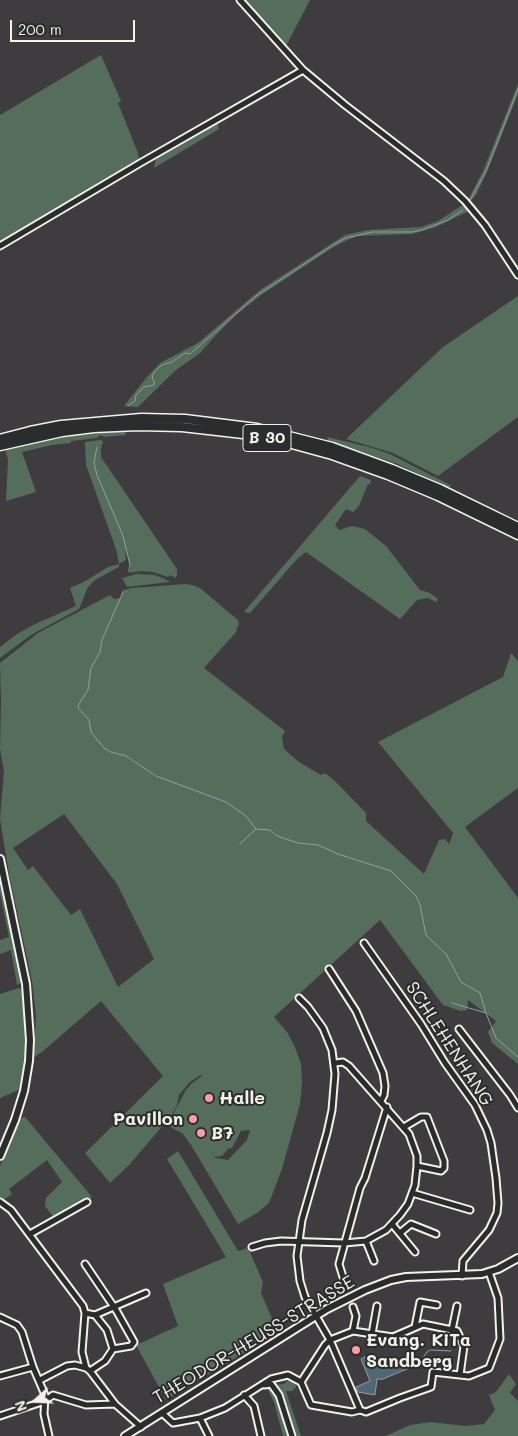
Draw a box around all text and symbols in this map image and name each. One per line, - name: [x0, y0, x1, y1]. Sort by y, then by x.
- scale bar: [12, 10, 138, 42]
- text: 200 m: [18, 19, 62, 39]
- road number: B 30: [243, 424, 291, 452]
- street label: SCHLEHENHANG: [401, 978, 497, 1110]
- place label: Halle: [219, 1087, 265, 1109]
- marker: Halle: [203, 1092, 215, 1104]
- place label: Pavillon: [113, 1108, 183, 1130]
- marker: Pavillon: [187, 1113, 199, 1125]
- place label: B7: [211, 1122, 233, 1144]
- marker: B7: [195, 1127, 207, 1139]
- street label: THEODOR-HEUSS-STRASSE: [149, 1271, 359, 1409]
- place label: Evang. KiTa Sandberg: [366, 1329, 471, 1372]
- marker: Evang. KiTa Sandberg: [350, 1344, 362, 1356]
- north arrow: [10, 1376, 60, 1426]
- text: N: [10, 1398, 31, 1415]

